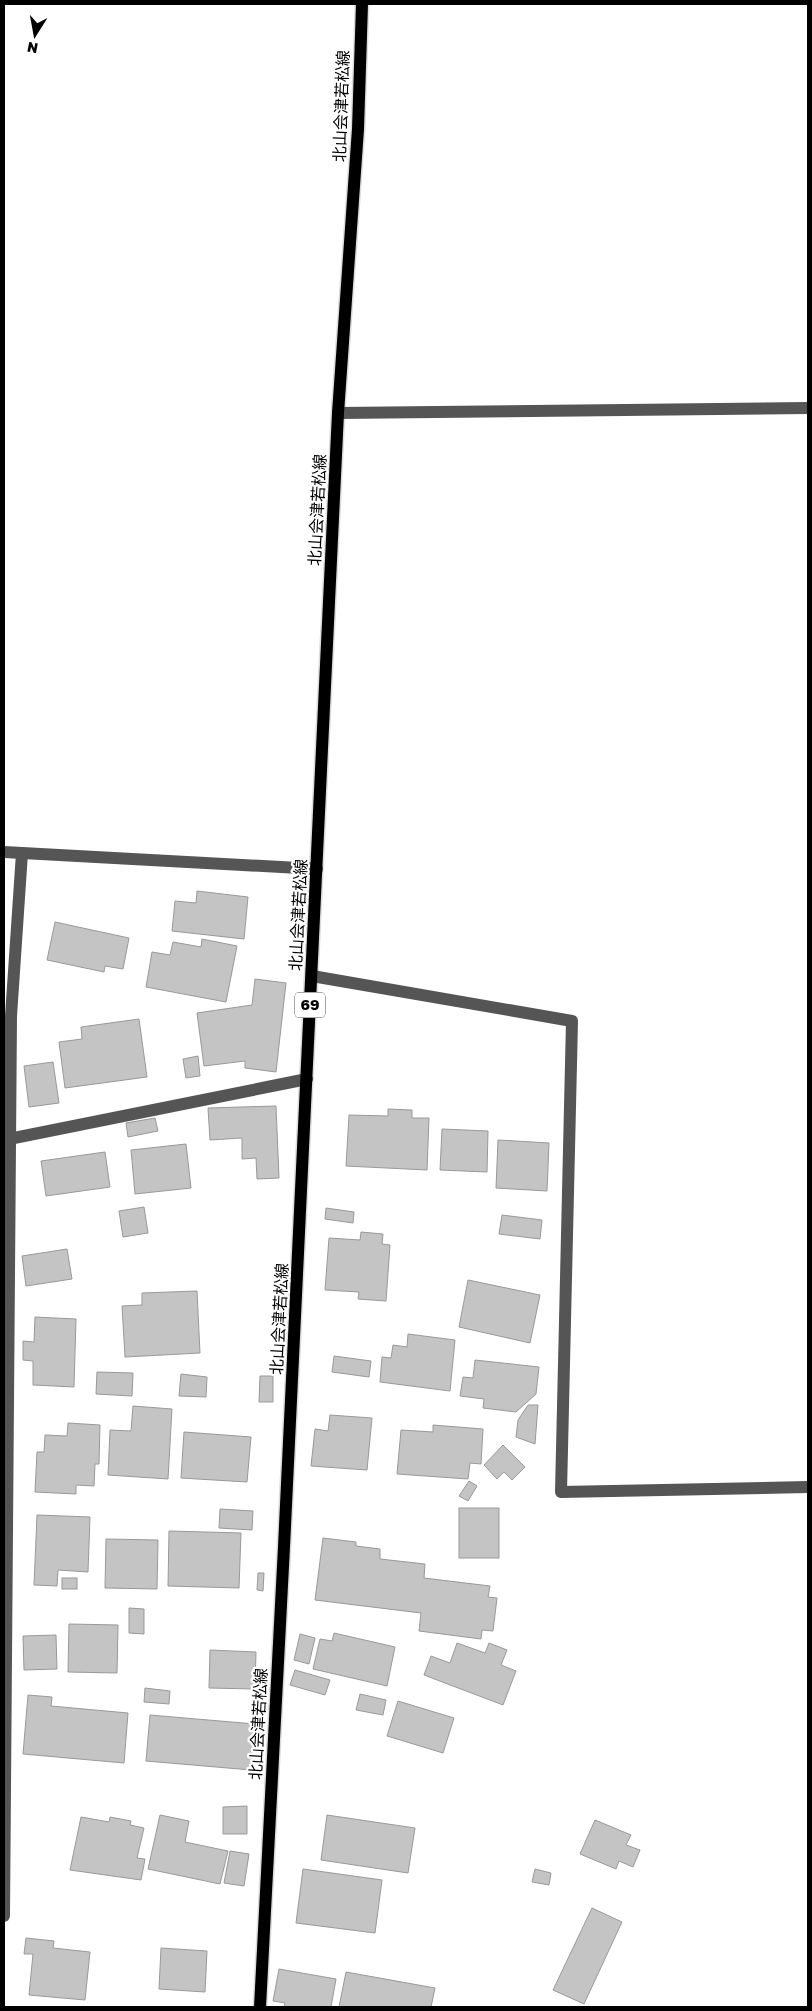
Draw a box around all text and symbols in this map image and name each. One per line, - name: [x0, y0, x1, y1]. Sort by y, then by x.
- north arrow: [10, 10, 60, 60]
- text: N: [26, 39, 39, 58]
- street label: 北山会津若松線: [329, 50, 353, 162]
- street label: 北山会津若松線: [304, 454, 330, 566]
- street label: 北山会津若松線: [285, 859, 311, 971]
- road number: 69: [295, 992, 325, 1018]
- street label: 北山会津若松線: [266, 1263, 292, 1375]
- street label: 北山会津若松線: [245, 1668, 271, 1780]

